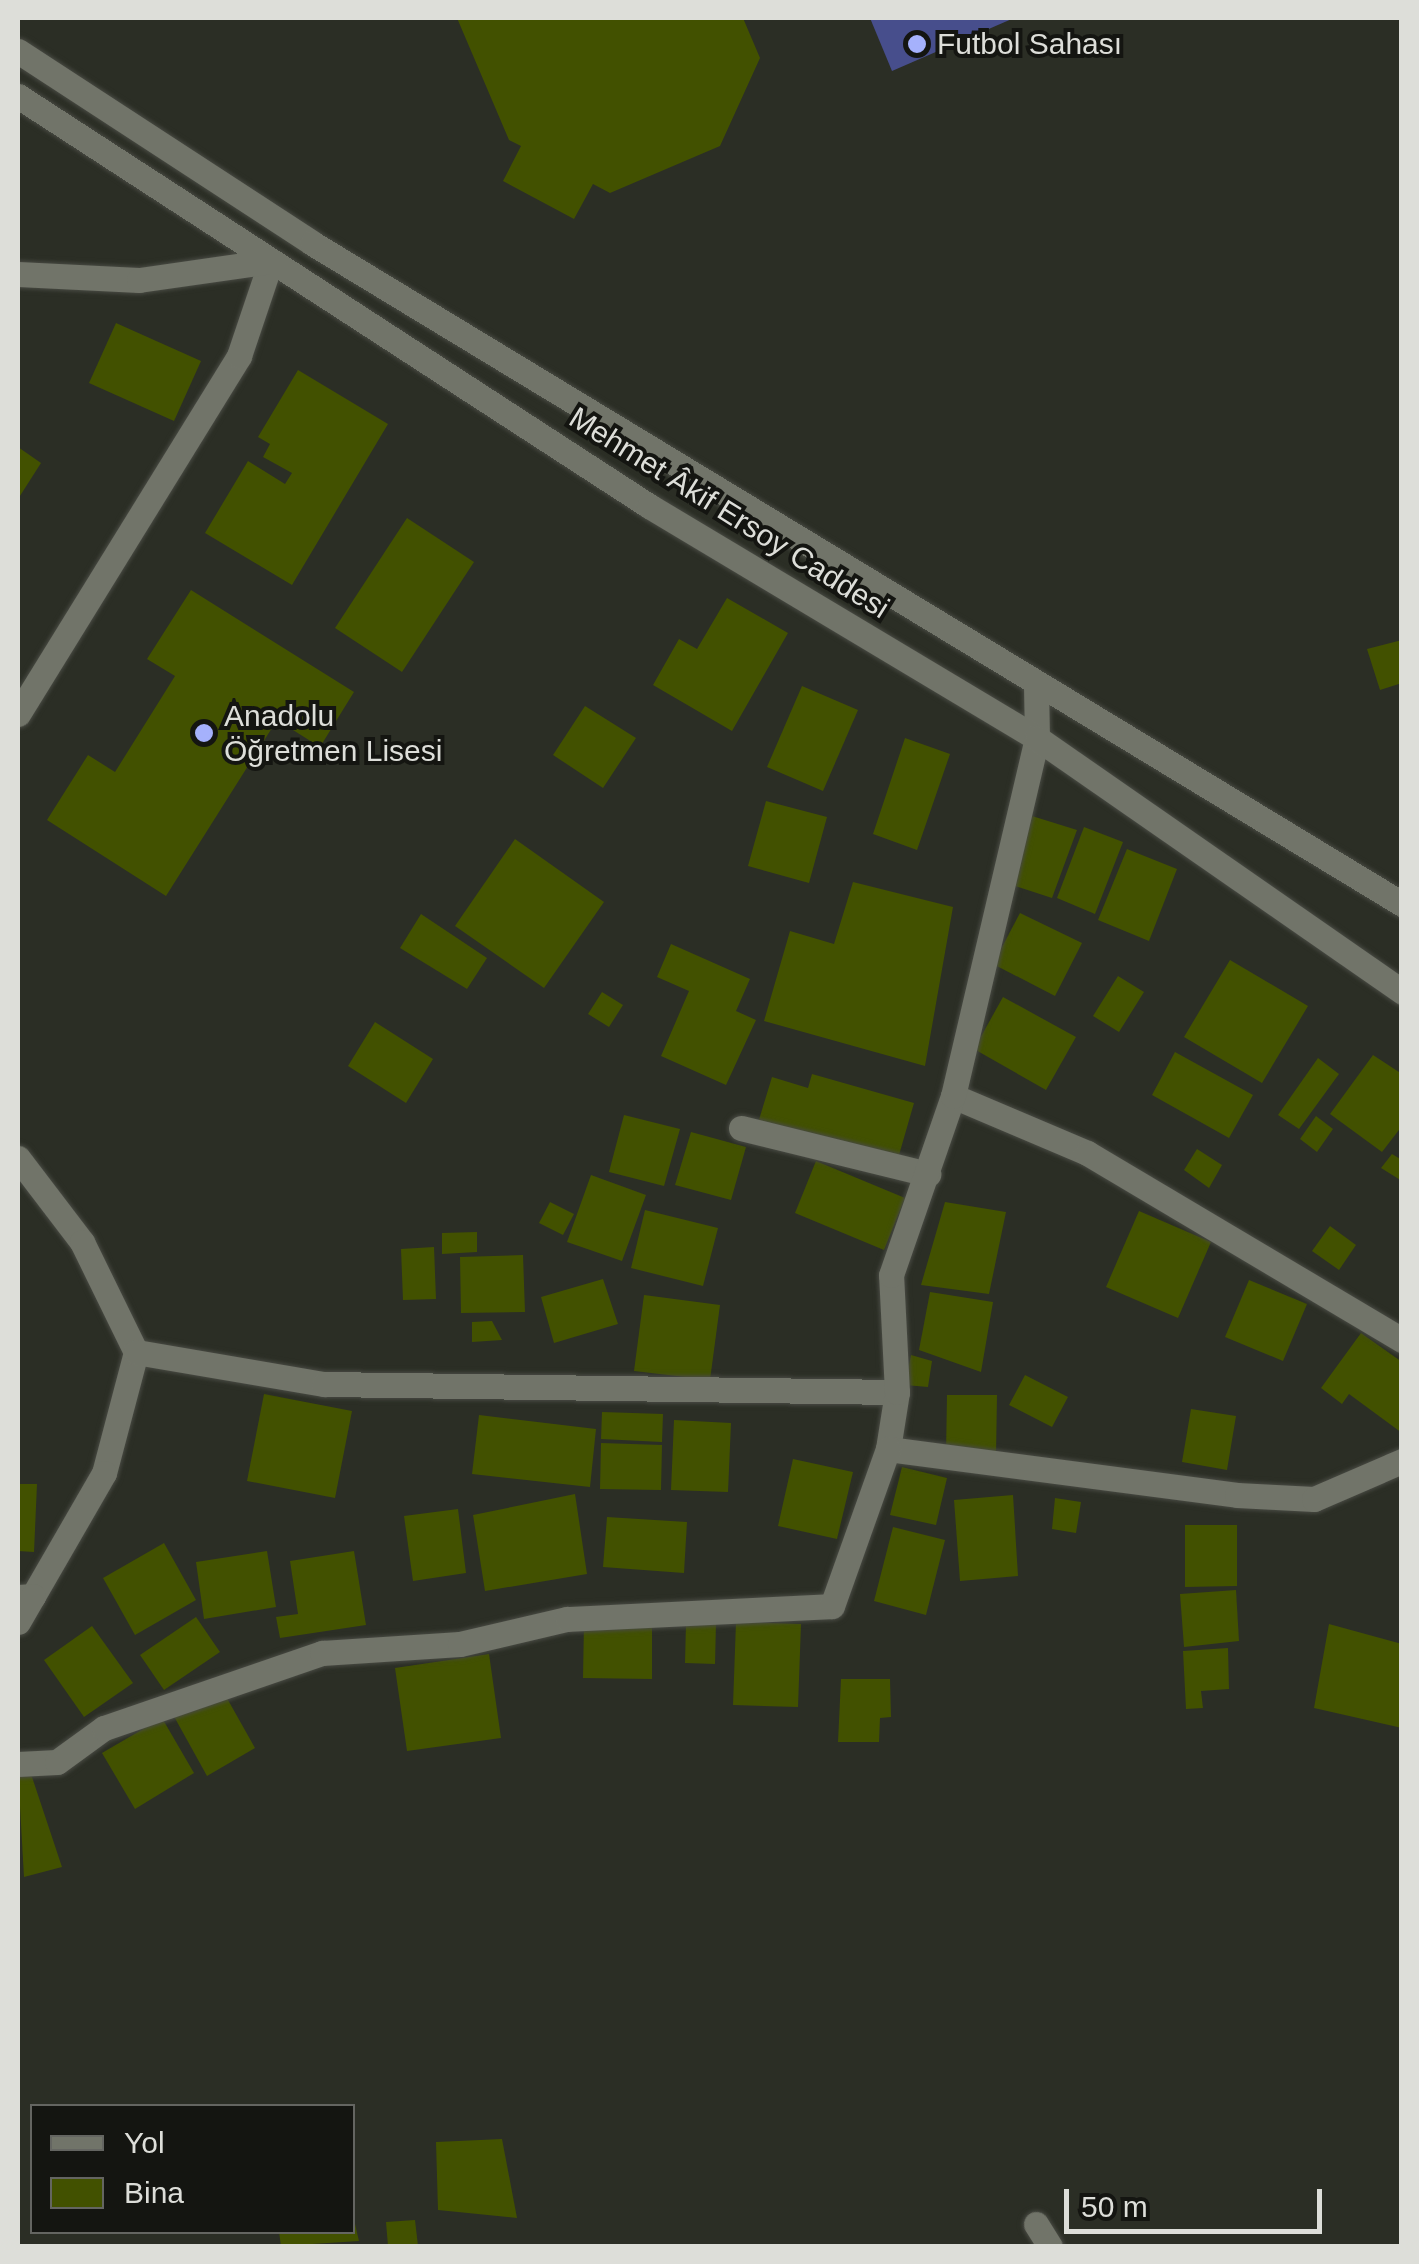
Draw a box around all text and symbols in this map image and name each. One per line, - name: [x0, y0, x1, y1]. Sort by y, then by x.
- place label: Futbol Sahası: [937, 26, 1122, 62]
- marker: Futbol Sahası: [906, 33, 928, 55]
- street label: Mehmet Âkif Ersoy Caddesi: [563, 400, 895, 626]
- place label: Anadolu Öğretmen Lisesi: [224, 698, 442, 768]
- marker: Anadolu Öğretmen Lisesi: [193, 722, 215, 744]
- legend: [30, 2104, 355, 2234]
- text: Yol: [124, 2126, 165, 2159]
- scale bar: [1069, 2169, 1326, 2231]
- text: Bina: [124, 2176, 184, 2209]
- text: 50 m: [1081, 2190, 1148, 2223]

